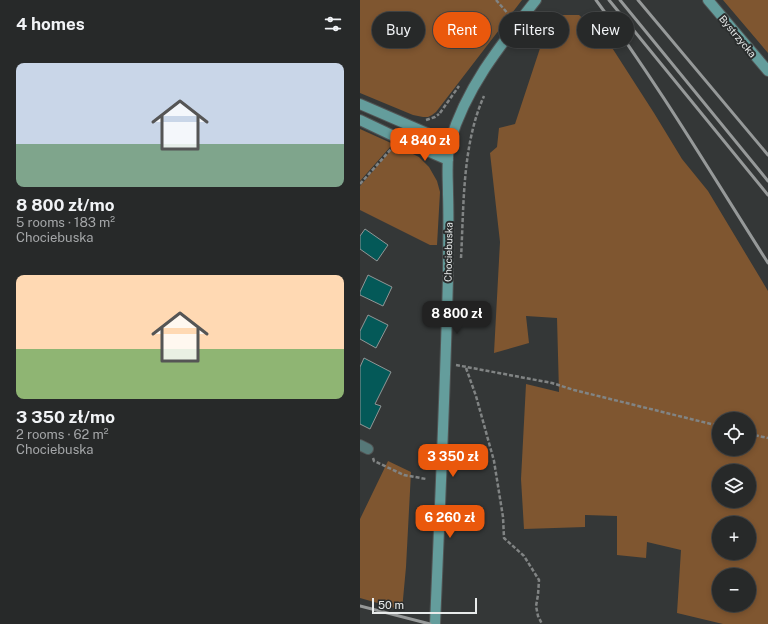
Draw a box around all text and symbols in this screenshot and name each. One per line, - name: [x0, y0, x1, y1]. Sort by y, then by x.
- chip: Buy: [372, 12, 425, 48]
- chip: Rent: [433, 12, 491, 48]
- chip: Filters: [499, 12, 569, 48]
- chip: New: [577, 12, 634, 48]
- icon: filters: [322, 13, 344, 35]
- street label: Bystrzycka: [717, 13, 759, 59]
- text: 4 homes: [16, 14, 85, 34]
- icon: home: [144, 89, 216, 161]
- pin: 4 840 zł: [384, 128, 466, 162]
- text: 4 840 zł: [399, 133, 451, 148]
- text: 8 800 zł/mo: [16, 195, 115, 215]
- text: 5 rooms · 183 m²: [16, 215, 115, 230]
- street label: Chociebuska: [441, 222, 455, 282]
- text: Chociebuska: [16, 230, 94, 245]
- icon: home: [144, 301, 216, 373]
- pin: 8 800 zł: [416, 301, 498, 335]
- text: 8 800 zł: [431, 306, 483, 321]
- text: 3 350 zł/mo: [16, 407, 115, 427]
- map controls: [712, 412, 756, 612]
- button: locate: [712, 412, 756, 456]
- text: 2 rooms · 62 m²: [16, 427, 109, 442]
- text: Chociebuska: [16, 442, 94, 457]
- pin: 3 350 zł: [412, 444, 494, 478]
- text: 3 350 zł: [427, 449, 479, 464]
- button: layers: [712, 464, 756, 508]
- pin: 6 260 zł: [409, 505, 491, 539]
- text: 6 260 zł: [425, 510, 475, 525]
- button: +: [712, 516, 756, 560]
- button: −: [712, 568, 756, 612]
- scale bar: [372, 596, 477, 615]
- text: 50 m: [378, 599, 404, 611]

